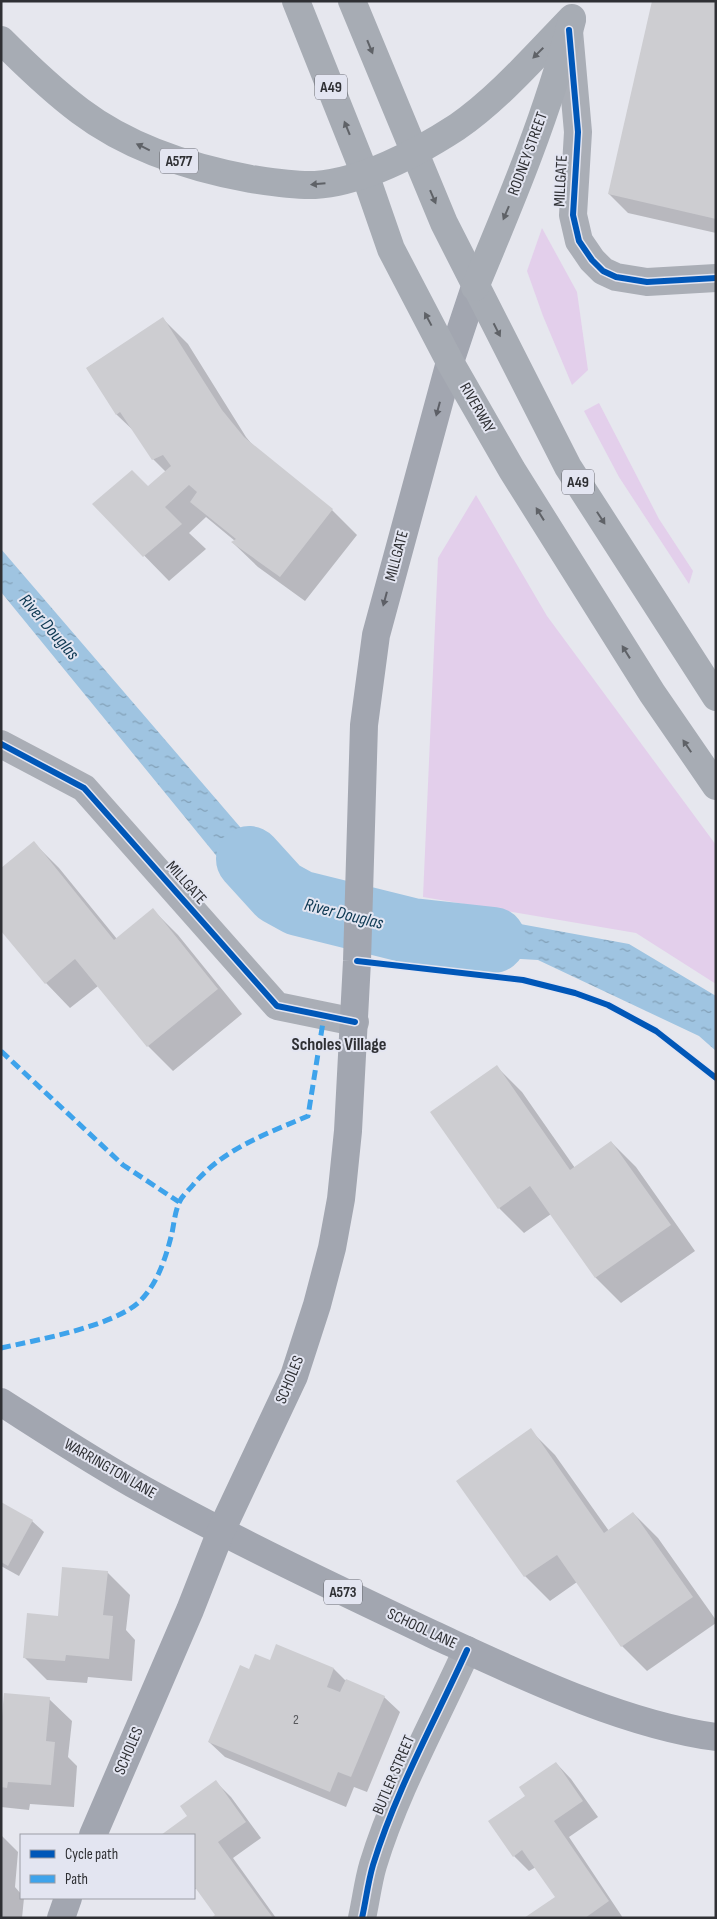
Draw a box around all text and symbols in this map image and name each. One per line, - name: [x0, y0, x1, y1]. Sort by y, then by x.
- one-way arrow: [367, 39, 375, 54]
- one-way arrow: [532, 47, 544, 59]
- road number: A49: [315, 74, 347, 100]
- street label: RODNEY STREET: [504, 109, 552, 198]
- one-way arrow: [343, 121, 350, 136]
- one-way arrow: [136, 142, 151, 151]
- road number: A577: [160, 148, 198, 174]
- street label: MILLGATE: [550, 155, 572, 207]
- one-way arrow: [310, 180, 326, 188]
- one-way arrow: [429, 190, 437, 204]
- one-way arrow: [502, 206, 510, 221]
- one-way arrow: [424, 311, 432, 326]
- one-way arrow: [493, 323, 501, 337]
- street label: RIVERWAY: [455, 380, 499, 437]
- one-way arrow: [433, 401, 441, 416]
- road number: A49: [562, 470, 594, 494]
- one-way arrow: [535, 508, 545, 521]
- one-way arrow: [596, 512, 606, 525]
- street label: MILLGATE: [381, 529, 413, 583]
- water label: River Douglas: [15, 590, 84, 665]
- one-way arrow: [381, 592, 389, 607]
- one-way arrow: [621, 645, 631, 659]
- one-way arrow: [682, 739, 692, 753]
- street label: MILLGATE: [162, 857, 210, 909]
- water label: River Douglas: [302, 894, 386, 934]
- district label: Scholes Village: [292, 1034, 386, 1055]
- street label: SCHOLES: [272, 1353, 308, 1407]
- street label: WARRINGTON LANE: [60, 1435, 160, 1503]
- road number: A573: [324, 1580, 362, 1604]
- street label: SCHOOL LANE: [384, 1605, 460, 1653]
- house number: 2: [293, 1711, 299, 1728]
- street label: SCHOLES: [110, 1724, 148, 1778]
- street label: BUTLER STREET: [369, 1732, 419, 1817]
- legend: [20, 1834, 195, 1899]
- text: Cycle path: [65, 1845, 118, 1864]
- text: Path: [65, 1870, 88, 1889]

